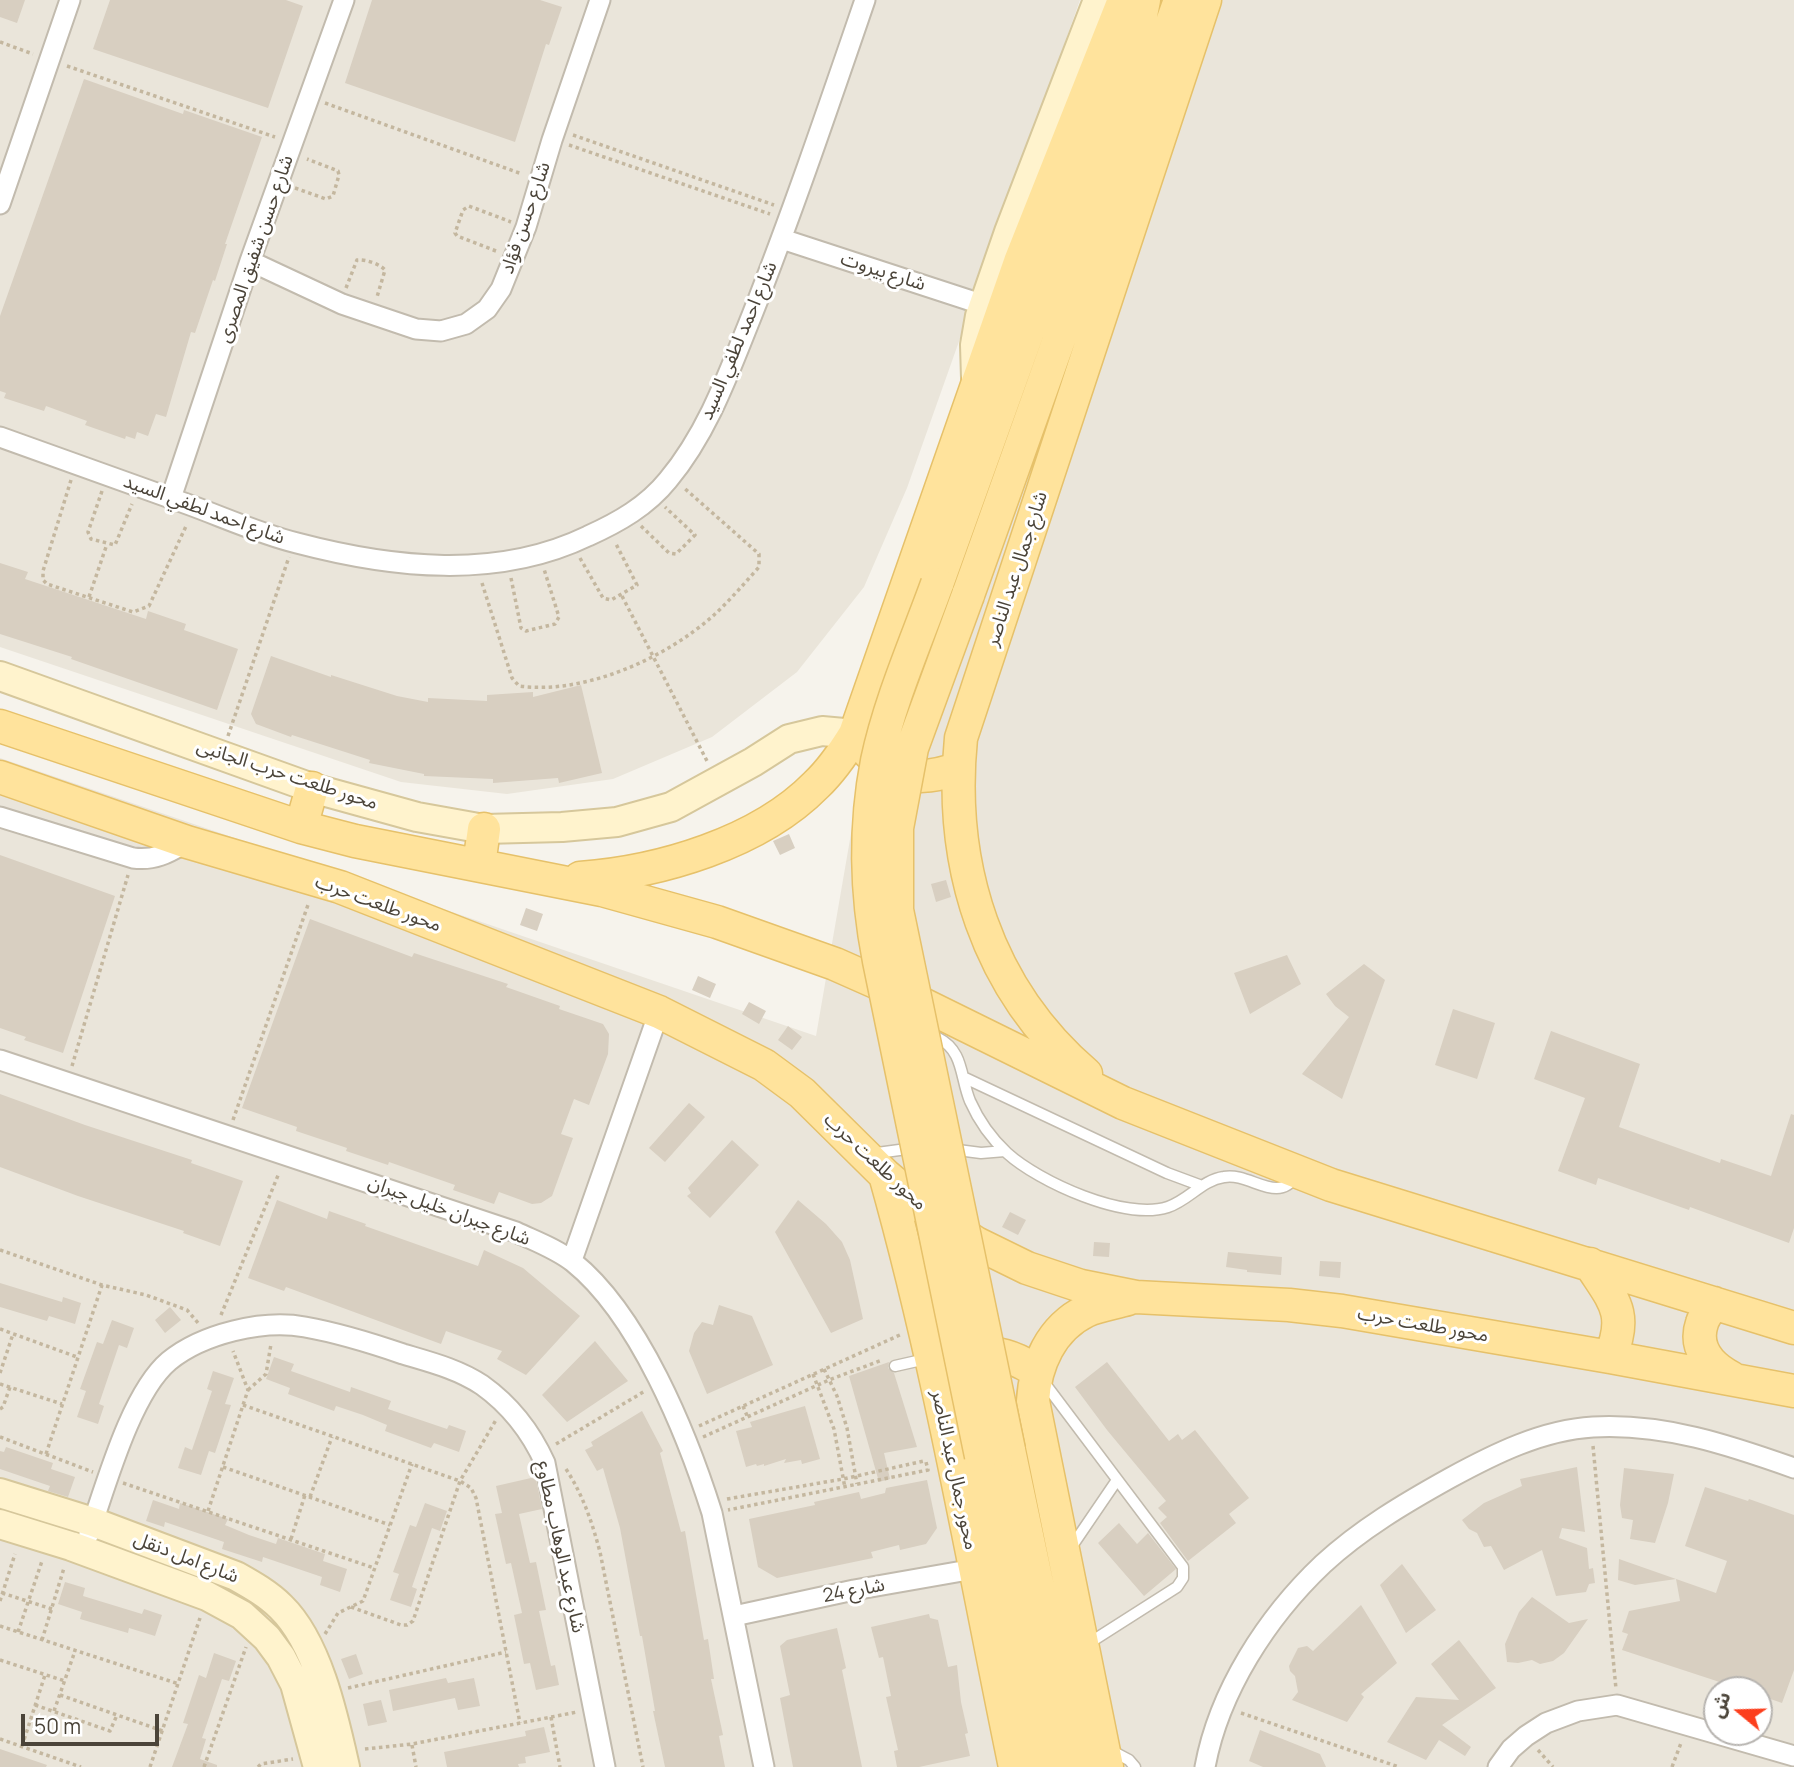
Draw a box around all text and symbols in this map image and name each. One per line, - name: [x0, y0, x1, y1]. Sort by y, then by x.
- street label: شارع حسن شفيق المصرى: [213, 152, 299, 346]
- street label: شارع حسن فؤاد: [496, 159, 556, 277]
- street label: شارع بيروت: [838, 248, 928, 296]
- street label: شارع احمد لطفي السيد: [695, 258, 783, 424]
- street label: شارع احمد لطفي السيد: [120, 470, 288, 550]
- street label: شارع جمال عبد الناصر: [981, 489, 1053, 649]
- street label: محور طلعت حرب الجانبى: [194, 735, 380, 815]
- street label: محور طلعت حرب: [312, 871, 444, 937]
- street label: محور طلعت حرب: [819, 1109, 931, 1215]
- street label: شارع جبران خليل جبران: [365, 1171, 533, 1251]
- street label: محور طلعت حرب: [1356, 1302, 1490, 1348]
- street label: محور جمال عبد الناصر: [926, 1388, 982, 1552]
- street label: شارع عبد الوهاب مطاوع: [531, 1459, 589, 1635]
- street label: شارع امل دنقل: [130, 1528, 242, 1588]
- street label: شارع 24: [821, 1574, 887, 1608]
- north arrow: [1703, 1676, 1773, 1746]
- text: ش: [1704, 1688, 1737, 1721]
- scale bar: [24, 1700, 163, 1744]
- text: 50 m: [34, 1712, 81, 1740]

